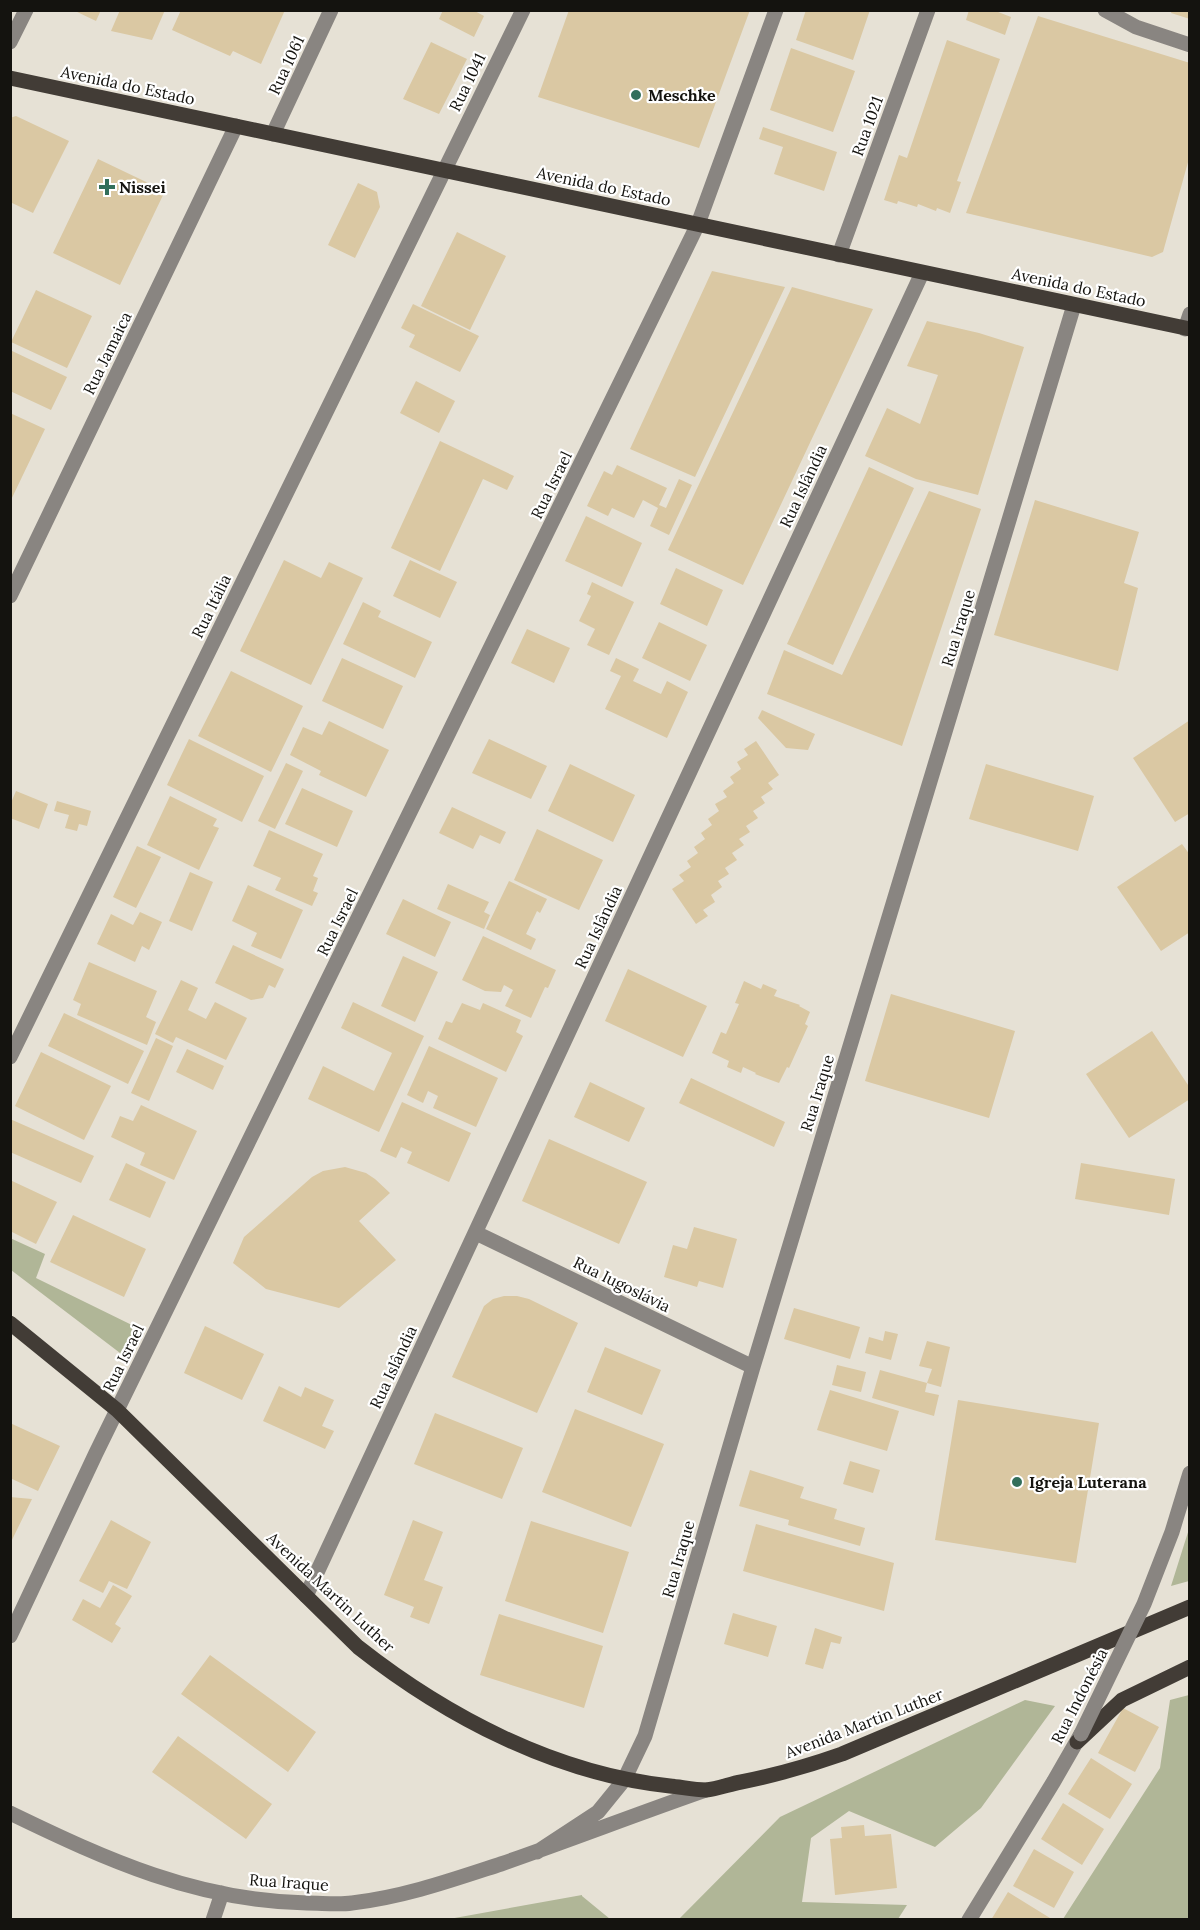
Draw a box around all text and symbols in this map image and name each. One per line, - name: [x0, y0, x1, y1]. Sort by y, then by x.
- street label: Rua 1061: [264, 32, 308, 98]
- street label: Rua 1041: [444, 49, 490, 114]
- street label: Avenida do Estado: [58, 61, 197, 109]
- place label: Meschke: [648, 85, 716, 105]
- marker: Meschke: [629, 88, 643, 102]
- street label: Rua 1021: [847, 93, 887, 159]
- street label: Avenida do Estado: [534, 162, 673, 210]
- place label: Nissei: [119, 177, 166, 197]
- marker: Nissei: [100, 180, 114, 194]
- street label: Avenida do Estado: [1009, 263, 1148, 311]
- street label: Rua Jamaica: [78, 308, 136, 398]
- street label: Rua Islândia: [775, 441, 831, 531]
- street label: Rua Israel: [526, 448, 576, 522]
- street label: Rua Itália: [187, 571, 235, 641]
- street label: Rua Iraque: [937, 587, 979, 669]
- street label: Rua Islândia: [570, 882, 626, 972]
- street label: Rua Israel: [312, 885, 362, 959]
- street label: Rua Iraque: [796, 1052, 838, 1134]
- street label: Rua Iugoslávia: [570, 1252, 674, 1316]
- street label: Rua Israel: [98, 1321, 148, 1395]
- street label: Rua Islândia: [365, 1322, 421, 1412]
- place label: Igreja Luterana: [1029, 1472, 1147, 1492]
- marker: Igreja Luterana: [1010, 1475, 1024, 1489]
- street label: Rua Iraque: [657, 1518, 699, 1600]
- street label: Avenida Martin Luther: [262, 1527, 399, 1656]
- street label: Rua Indonésia: [1046, 1645, 1112, 1747]
- street label: Avenida Martin Luther: [781, 1684, 946, 1763]
- street label: Rua Iraque: [249, 1869, 330, 1895]

